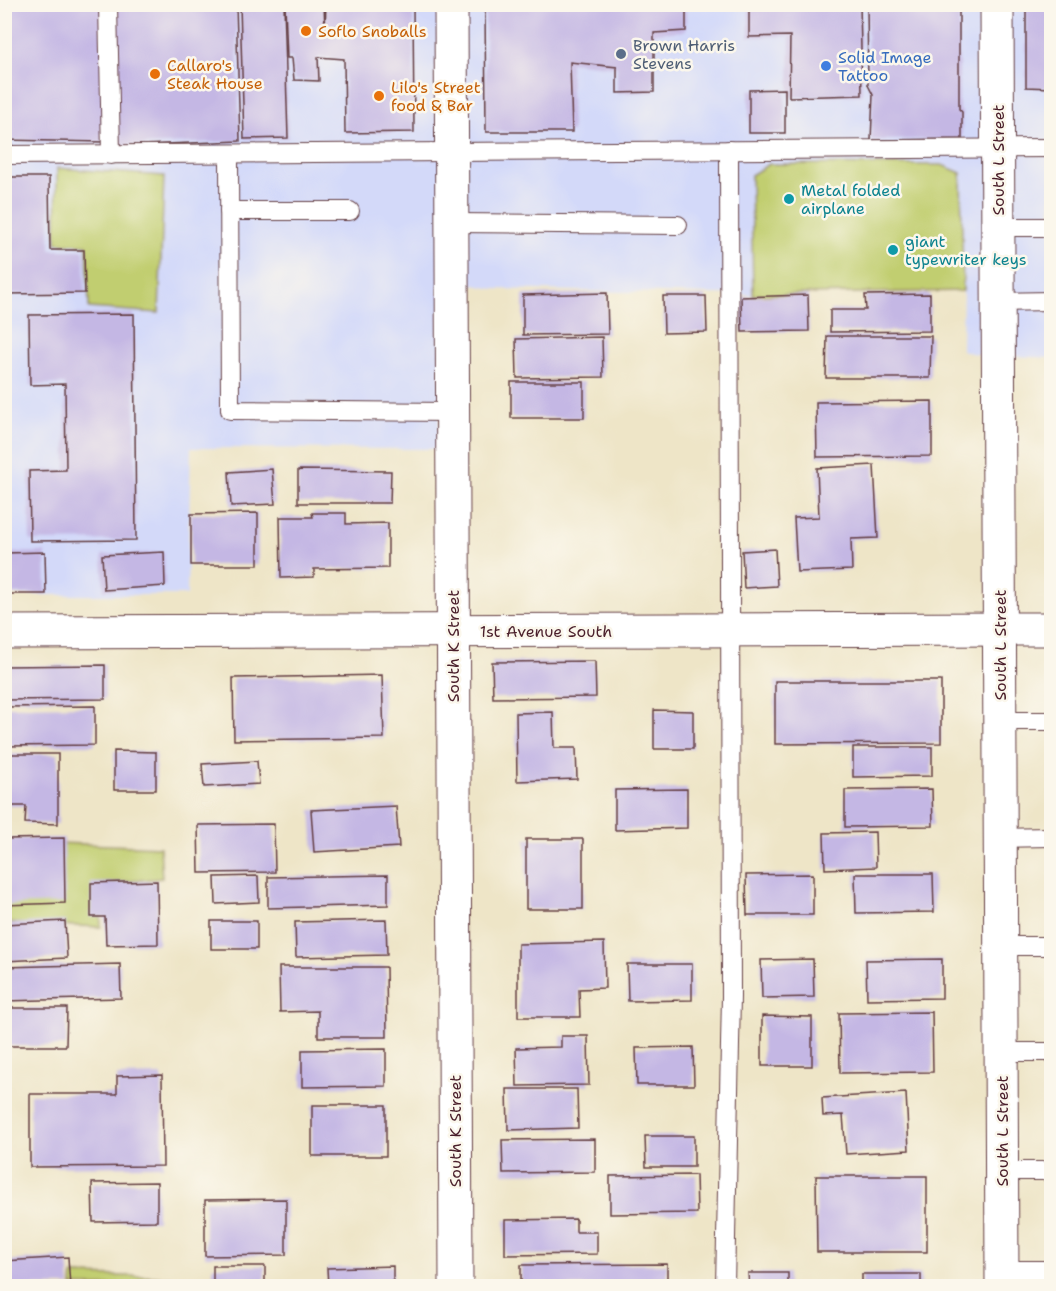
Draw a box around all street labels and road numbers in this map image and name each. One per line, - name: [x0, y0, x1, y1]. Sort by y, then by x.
- street label: South L Street: [988, 104, 1009, 216]
- street label: South L Street: [990, 589, 1011, 701]
- street label: South K Street: [443, 590, 464, 702]
- street label: 1st Avenue South: [480, 621, 612, 642]
- street label: South K Street: [445, 1075, 466, 1187]
- street label: South L Street: [992, 1075, 1013, 1187]

